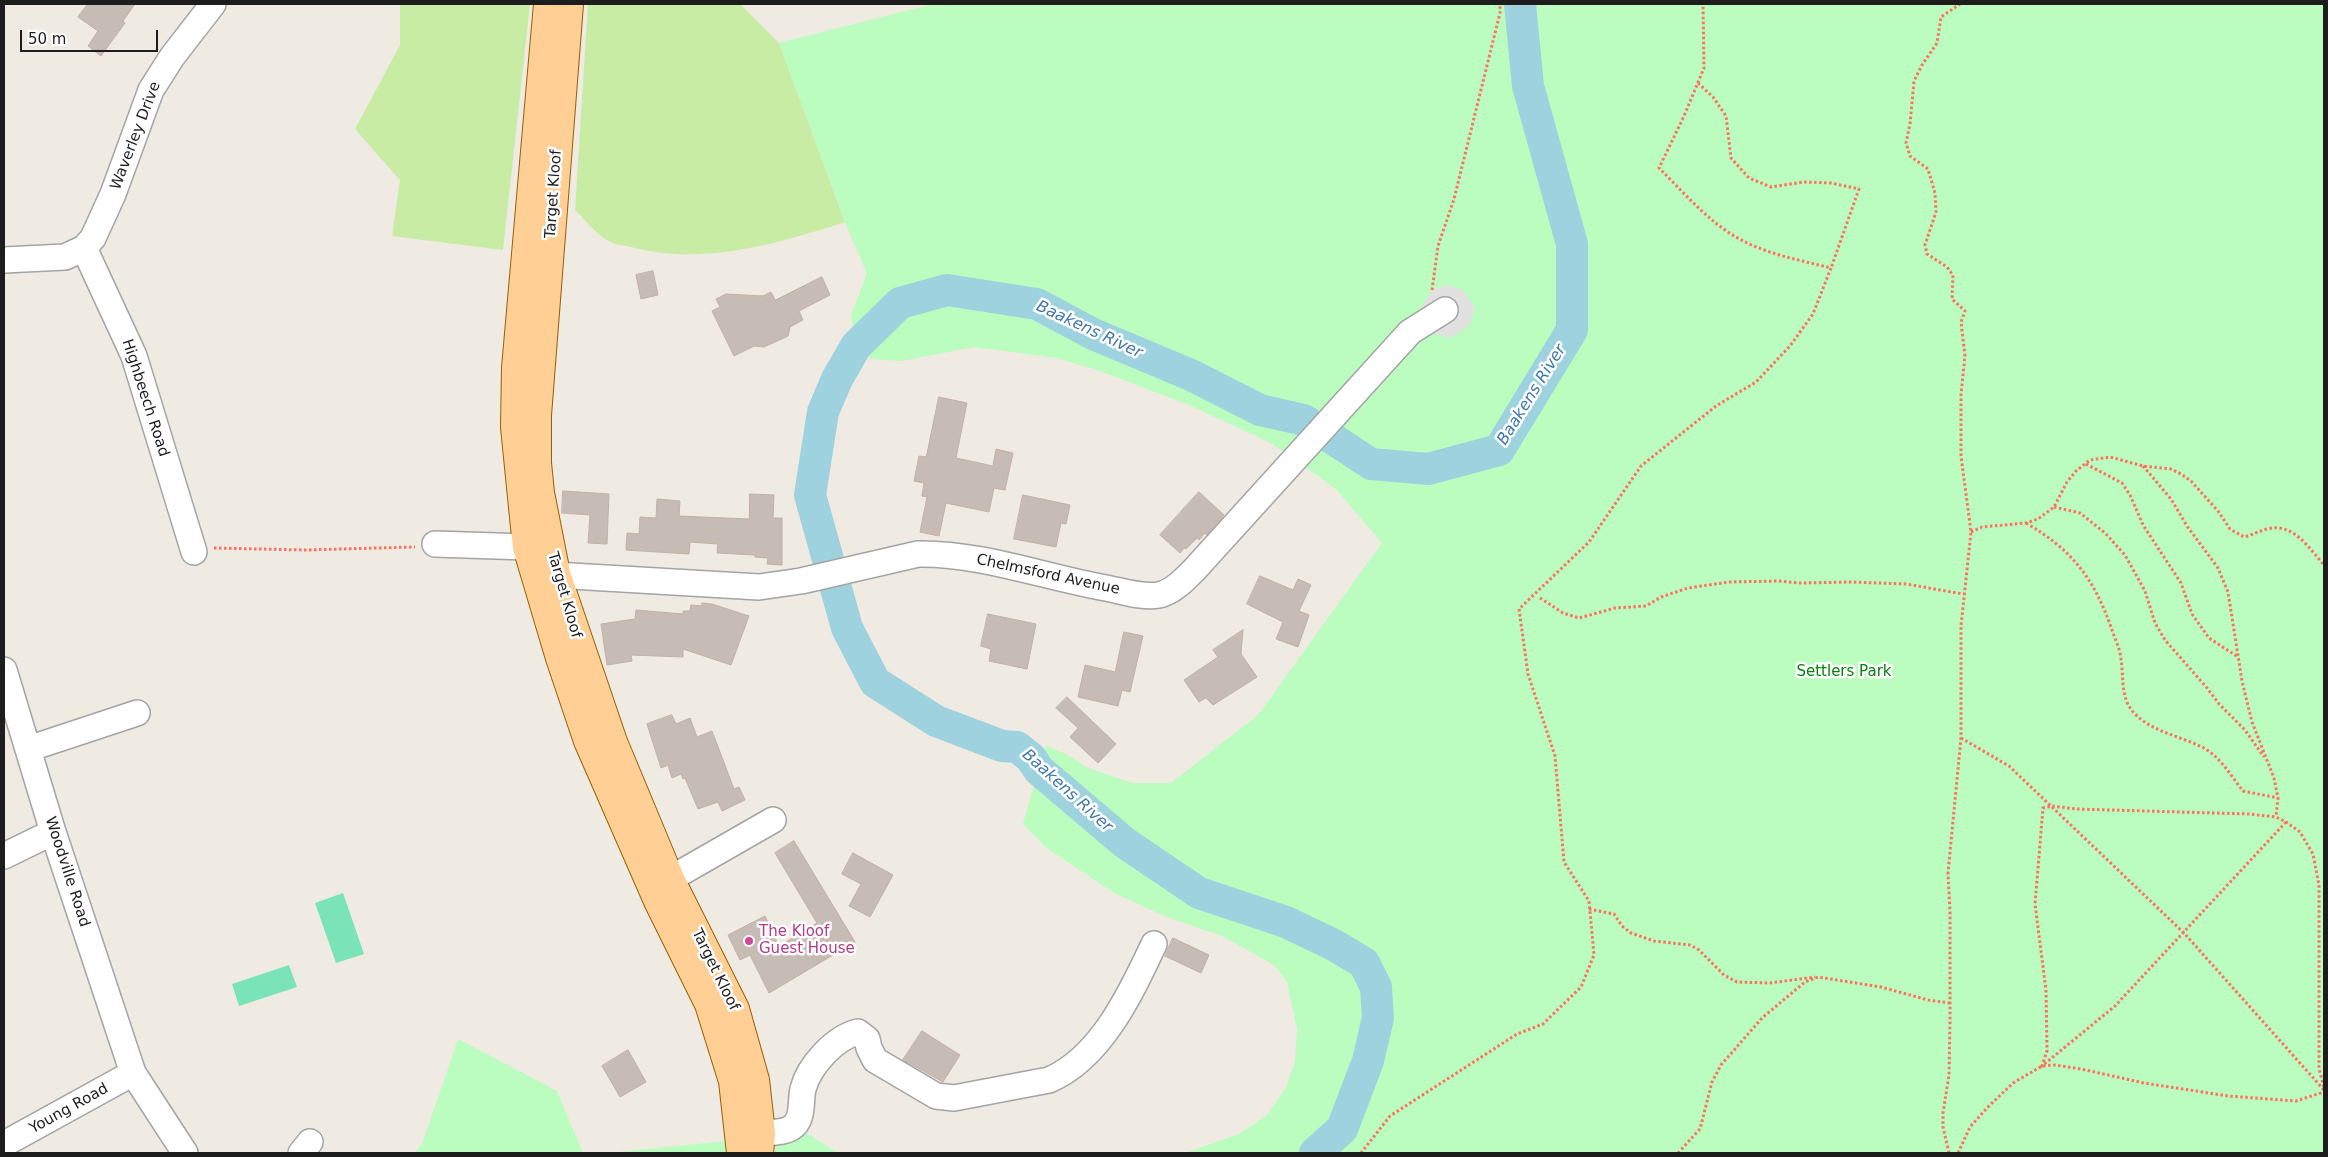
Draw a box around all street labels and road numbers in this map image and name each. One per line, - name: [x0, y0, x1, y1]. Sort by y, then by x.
- street label: Waverley Drive: [107, 79, 165, 193]
- street label: Target Kloof: [542, 149, 566, 239]
- street label: Highbeech Road: [117, 337, 173, 459]
- street label: Target Kloof: [543, 550, 585, 640]
- street label: Chelmsford Avenue: [975, 551, 1121, 599]
- street label: Woodville Road: [41, 815, 93, 929]
- street label: Target Kloof: [687, 926, 743, 1014]
- street label: Young Road: [26, 1080, 112, 1138]

